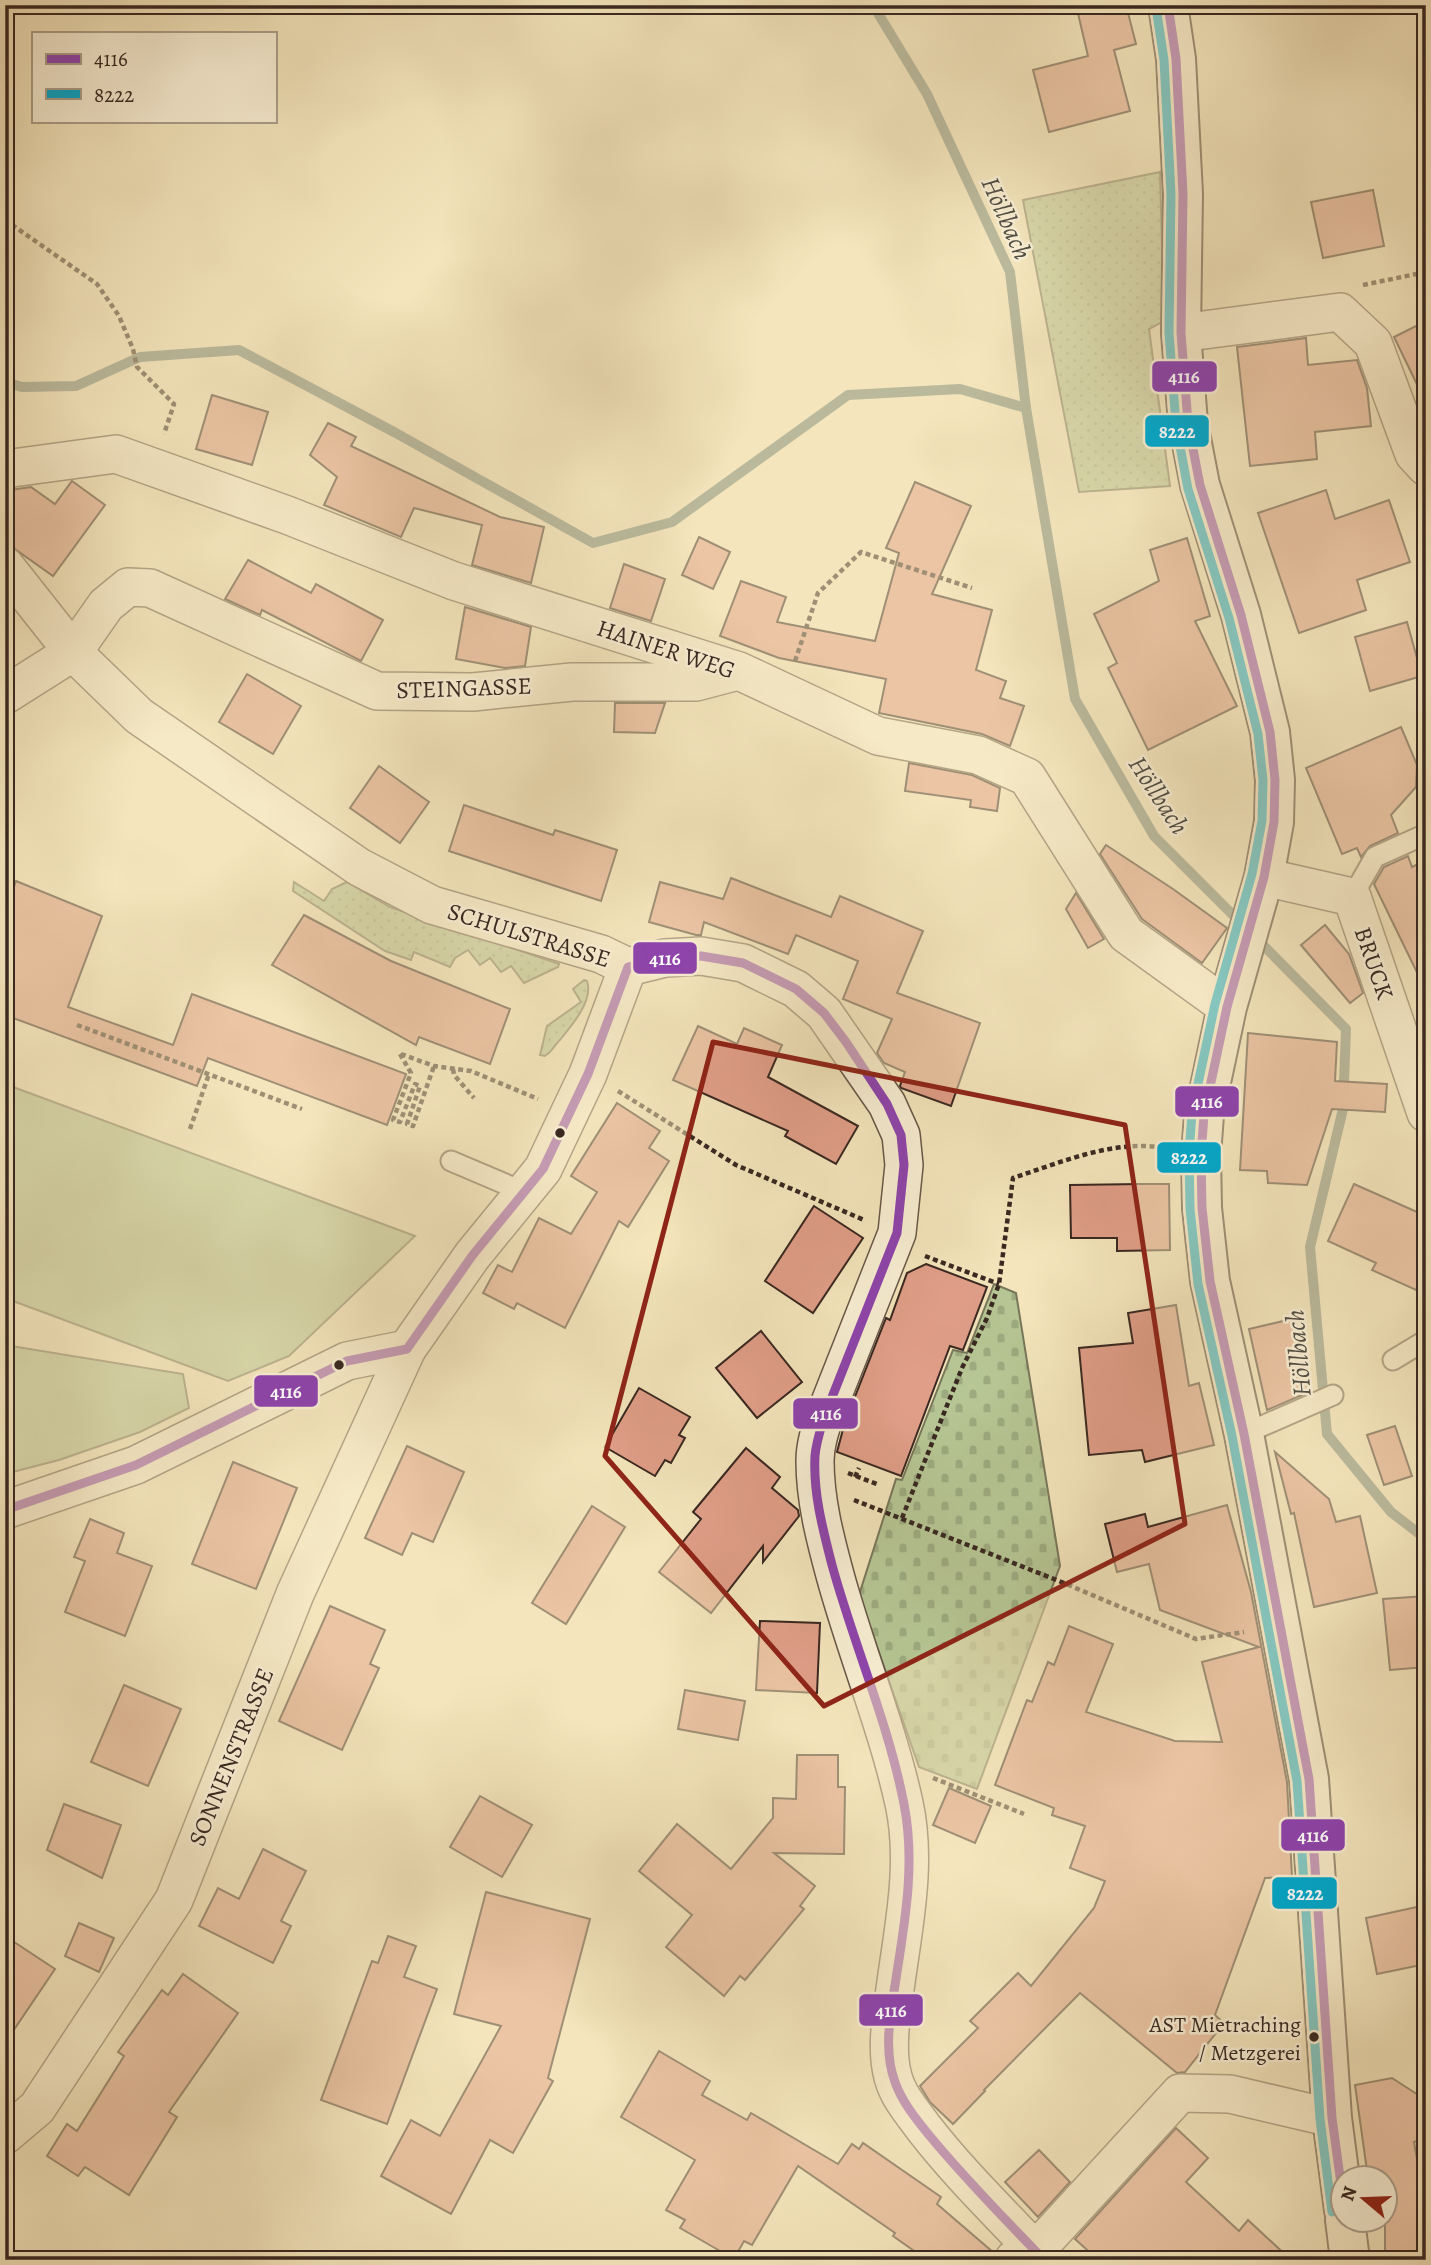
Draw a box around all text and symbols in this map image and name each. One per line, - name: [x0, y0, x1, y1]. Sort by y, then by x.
- legend: [32, 32, 276, 122]
- text: 4116: [94, 45, 128, 73]
- text: 8222: [94, 81, 134, 109]
- water label: Höllbach: [973, 171, 1040, 265]
- line badge: 4116: [1151, 360, 1218, 393]
- text: 4116: [1168, 364, 1200, 390]
- line badge: 8222: [1144, 414, 1210, 448]
- text: 8222: [1159, 419, 1195, 445]
- street label: HAINER WEG: [593, 612, 739, 686]
- street label: STEINGASSE: [396, 670, 532, 706]
- water label: Höllbach: [1120, 749, 1197, 841]
- street label: SCHULSTRASSE: [444, 895, 614, 975]
- street label: BRUCK: [1347, 922, 1401, 1004]
- line badge: 4116: [632, 941, 698, 975]
- text: 4116: [649, 946, 681, 972]
- line badge: 4116: [1174, 1085, 1240, 1118]
- text: 4116: [1191, 1089, 1223, 1115]
- unlabelled marker: [553, 1126, 567, 1140]
- line badge: 8222: [1156, 1141, 1222, 1174]
- text: 8222: [1171, 1145, 1207, 1171]
- water label: Höllbach: [1277, 1308, 1320, 1398]
- unlabelled marker: [332, 1358, 346, 1372]
- line badge: 4116: [253, 1374, 319, 1408]
- text: 4116: [270, 1379, 302, 1405]
- line badge: 4116: [792, 1397, 859, 1430]
- text: 4116: [810, 1401, 842, 1427]
- street label: SONNENSTRASSE: [181, 1663, 281, 1851]
- line badge: 4116: [1280, 1818, 1346, 1852]
- text: 4116: [1297, 1823, 1329, 1849]
- line badge: 8222: [1271, 1876, 1338, 1910]
- text: 8222: [1287, 1881, 1323, 1907]
- line badge: 4116: [858, 1993, 924, 2027]
- text: 4116: [875, 1998, 907, 2024]
- place label: AST Mietraching / Metzgerei: [1149, 2010, 1301, 2068]
- marker: AST Mietraching / Metzgerei: [1307, 2030, 1321, 2044]
- north arrow: [1330, 2164, 1400, 2234]
- text: N: [1334, 2183, 1363, 2205]

